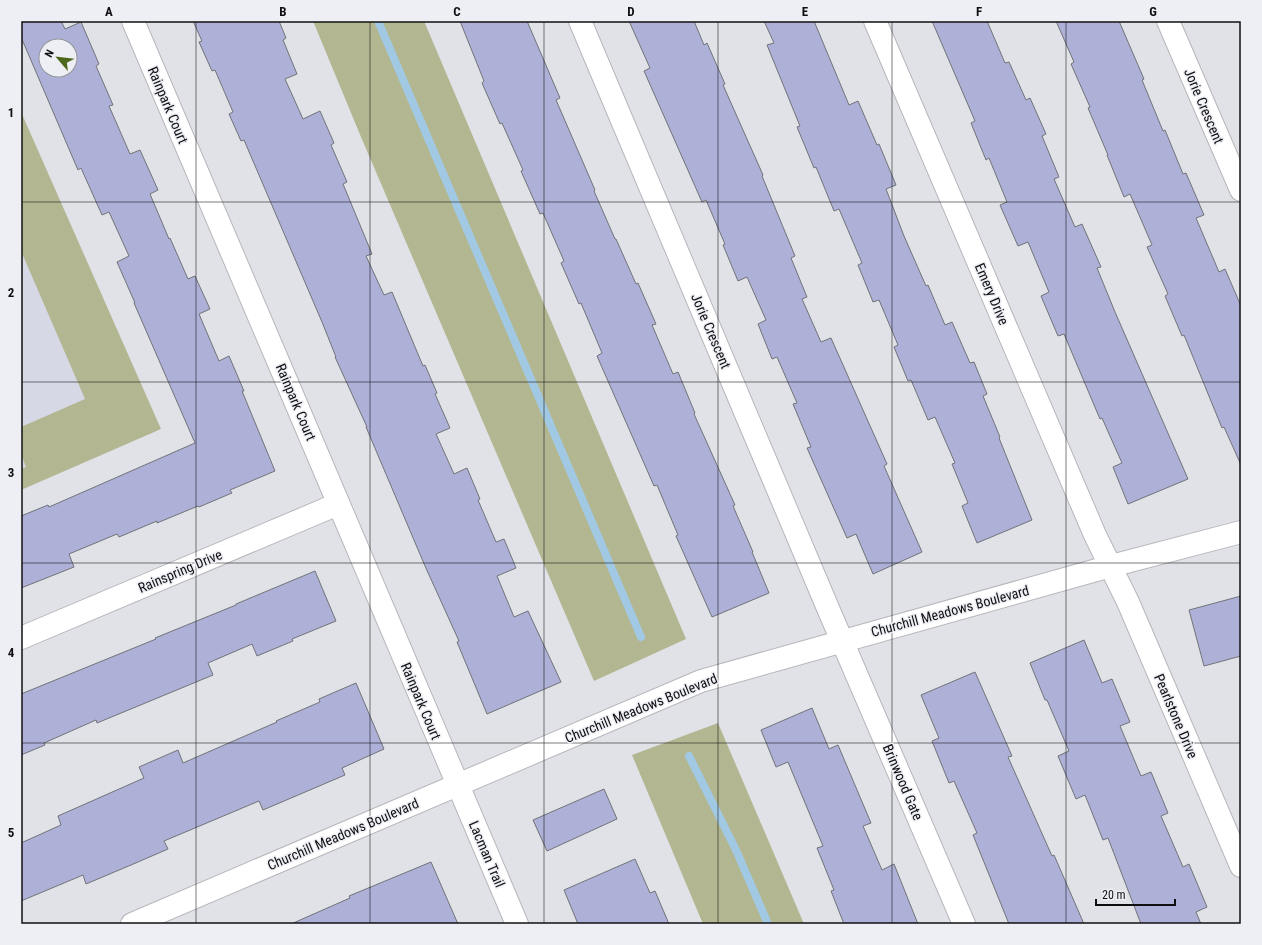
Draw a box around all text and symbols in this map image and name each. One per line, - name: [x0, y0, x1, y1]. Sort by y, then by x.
- text: A: [105, 4, 113, 19]
- text: B: [279, 4, 287, 19]
- text: C: [453, 4, 461, 19]
- text: D: [627, 4, 635, 19]
- text: E: [802, 4, 809, 19]
- text: F: [976, 4, 982, 19]
- text: G: [1149, 4, 1157, 19]
- north arrow: [38, 38, 78, 78]
- text: N: [42, 47, 57, 60]
- street label: Rainpark Court: [145, 64, 191, 146]
- street label: Jorie Crescent: [1181, 66, 1227, 146]
- text: 1: [8, 105, 14, 120]
- street label: Emery Drive: [972, 261, 1012, 328]
- text: 2: [8, 285, 15, 300]
- street label: Jorie Crescent: [688, 291, 734, 371]
- street label: Rainpark Court: [273, 361, 319, 443]
- text: 3: [8, 465, 14, 480]
- street label: Rainspring Drive: [136, 546, 225, 596]
- street label: Churchill Meadows Boulevard: [869, 582, 1031, 640]
- text: 4: [8, 645, 15, 660]
- street label: Rainpark Court: [398, 660, 444, 742]
- street label: Churchill Meadows Boulevard: [562, 670, 720, 746]
- street label: Pearlstone Drive: [1151, 671, 1201, 761]
- street label: Brinwood Gate: [880, 742, 926, 823]
- street label: Churchill Meadows Boulevard: [265, 795, 421, 873]
- street label: Lacman Trail: [466, 818, 508, 890]
- text: 5: [8, 825, 15, 840]
- scale bar: [1096, 881, 1175, 907]
- text: 20 m: [1102, 888, 1126, 902]

